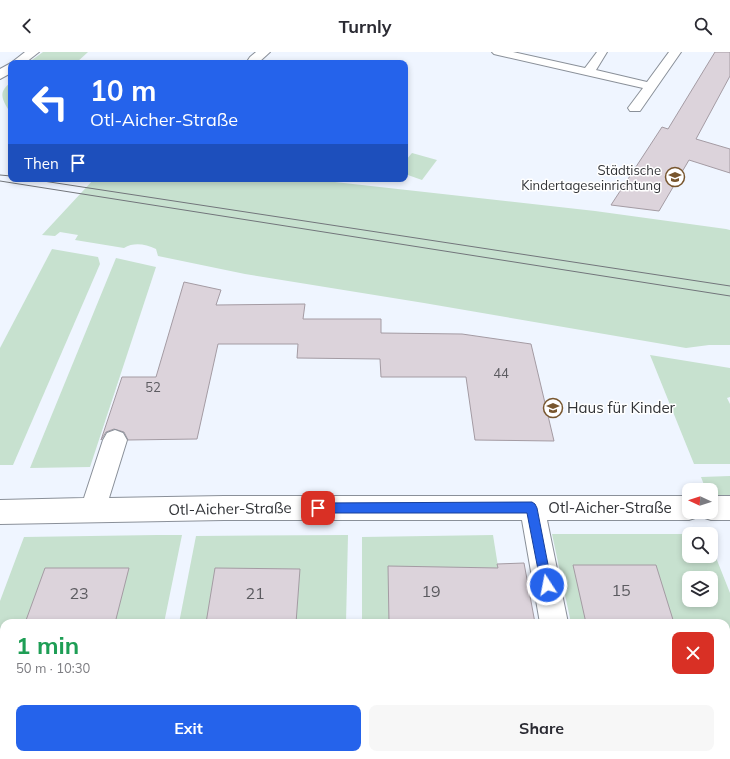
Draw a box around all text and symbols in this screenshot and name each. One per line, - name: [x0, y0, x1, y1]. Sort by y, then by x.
- icon: back: [16, 15, 38, 37]
- text: Turnly: [339, 15, 391, 38]
- icon: search: [692, 15, 714, 37]
- text: 10 m: [90, 73, 156, 108]
- icon: left: [24, 76, 76, 128]
- text: Otl-Aicher-Straße: [90, 108, 238, 131]
- icon: arrive: [67, 152, 89, 174]
- text: Then: [24, 154, 59, 173]
- place label: Städtische Kindertageseinrichtung: [521, 162, 661, 193]
- school or university icon: Städtische Kindertageseinrichtung: [664, 166, 686, 188]
- house number: 44: [493, 365, 509, 381]
- house number: 52: [145, 379, 161, 395]
- school or university icon: Haus für Kinder: [542, 397, 564, 419]
- place label: Haus für Kinder: [567, 398, 676, 417]
- north arrow: [682, 483, 718, 519]
- map controls: [682, 483, 718, 607]
- pin: [301, 491, 335, 525]
- icon: arrive: [307, 497, 329, 519]
- street label: Otl-Aicher-Straße: [168, 498, 292, 519]
- street label: Otl-Aicher-Straße: [548, 498, 672, 517]
- button: search: [682, 527, 718, 563]
- position arrow: [526, 564, 568, 606]
- button: layers: [682, 571, 718, 607]
- house number: 15: [611, 580, 631, 600]
- house number: 19: [421, 581, 441, 601]
- house number: 23: [69, 583, 89, 603]
- house number: 21: [245, 583, 265, 603]
- text: 1 min: [16, 630, 79, 660]
- button: close: [672, 632, 714, 674]
- text: 50 m · 10:30: [16, 660, 90, 676]
- button: Exit: [16, 705, 361, 751]
- button: Share: [369, 705, 714, 751]

